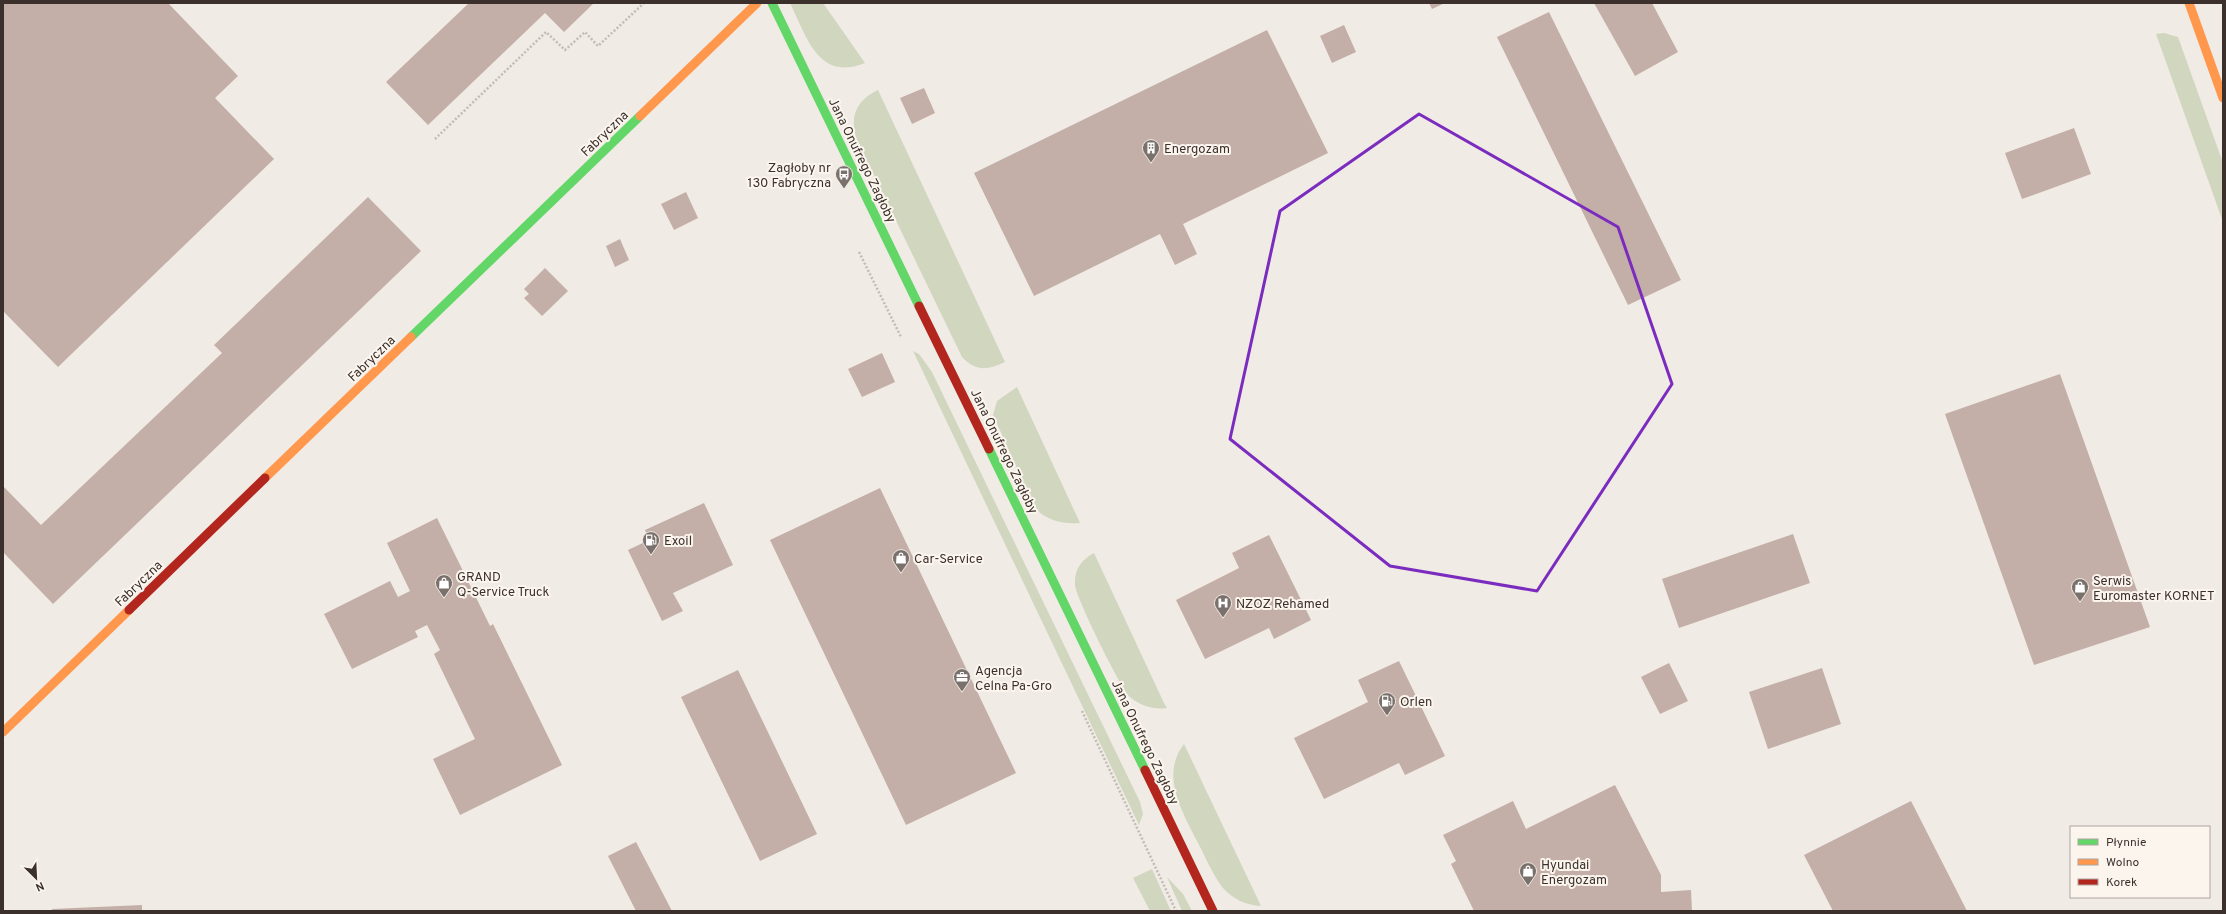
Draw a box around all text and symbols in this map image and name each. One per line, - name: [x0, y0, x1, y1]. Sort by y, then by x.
- street label: Jana Onufrego Zagłoby: [824, 96, 898, 226]
- street label: Fabryczna: [578, 108, 632, 161]
- building icon: Energozam: [1141, 138, 1161, 163]
- place label: Energozam: [1164, 142, 1230, 158]
- place label: Zagłoby nr 130 Fabryczna: [748, 161, 831, 192]
- bus stop icon: Zagłoby nr 130 Fabryczna: [834, 164, 854, 189]
- street label: Fabryczna: [345, 333, 399, 386]
- street label: Jana Onufrego Zagłoby: [966, 387, 1040, 517]
- fuel station icon: Exoil: [641, 530, 661, 555]
- place label: Exoil: [664, 534, 692, 550]
- shop icon: Car-Service: [891, 548, 911, 573]
- place label: Car-Service: [914, 552, 983, 568]
- street label: Fabryczna: [112, 558, 166, 611]
- place label: GRAND Q-Service Truck: [457, 570, 550, 601]
- shop icon: GRAND Q-Service Truck: [434, 573, 454, 598]
- place label: Serwis Euromaster KORNET: [2093, 574, 2215, 605]
- shop icon: Serwis Euromaster KORNET: [2070, 577, 2090, 602]
- hospital icon: NZOZ Rehamed: [1213, 593, 1233, 618]
- place label: NZOZ Rehamed: [1236, 597, 1329, 613]
- place label: Agencja Celna Pa-Gro: [975, 664, 1052, 695]
- office icon: Agencja Celna Pa-Gro: [952, 667, 972, 692]
- street label: Jana Onufrego Zagłoby: [1107, 678, 1181, 808]
- fuel station icon: Orlen: [1377, 691, 1397, 716]
- place label: Orlen: [1400, 695, 1432, 711]
- legend: [2070, 826, 2210, 898]
- text: Płynnie: [2106, 835, 2146, 851]
- text: Wolno: [2106, 855, 2140, 871]
- north arrow: [16, 858, 56, 898]
- place label: Hyundai Energozam: [1541, 858, 1607, 889]
- shop icon: Hyundai Energozam: [1518, 861, 1538, 886]
- text: Korek: [2106, 875, 2137, 891]
- text: N: [33, 878, 46, 894]

